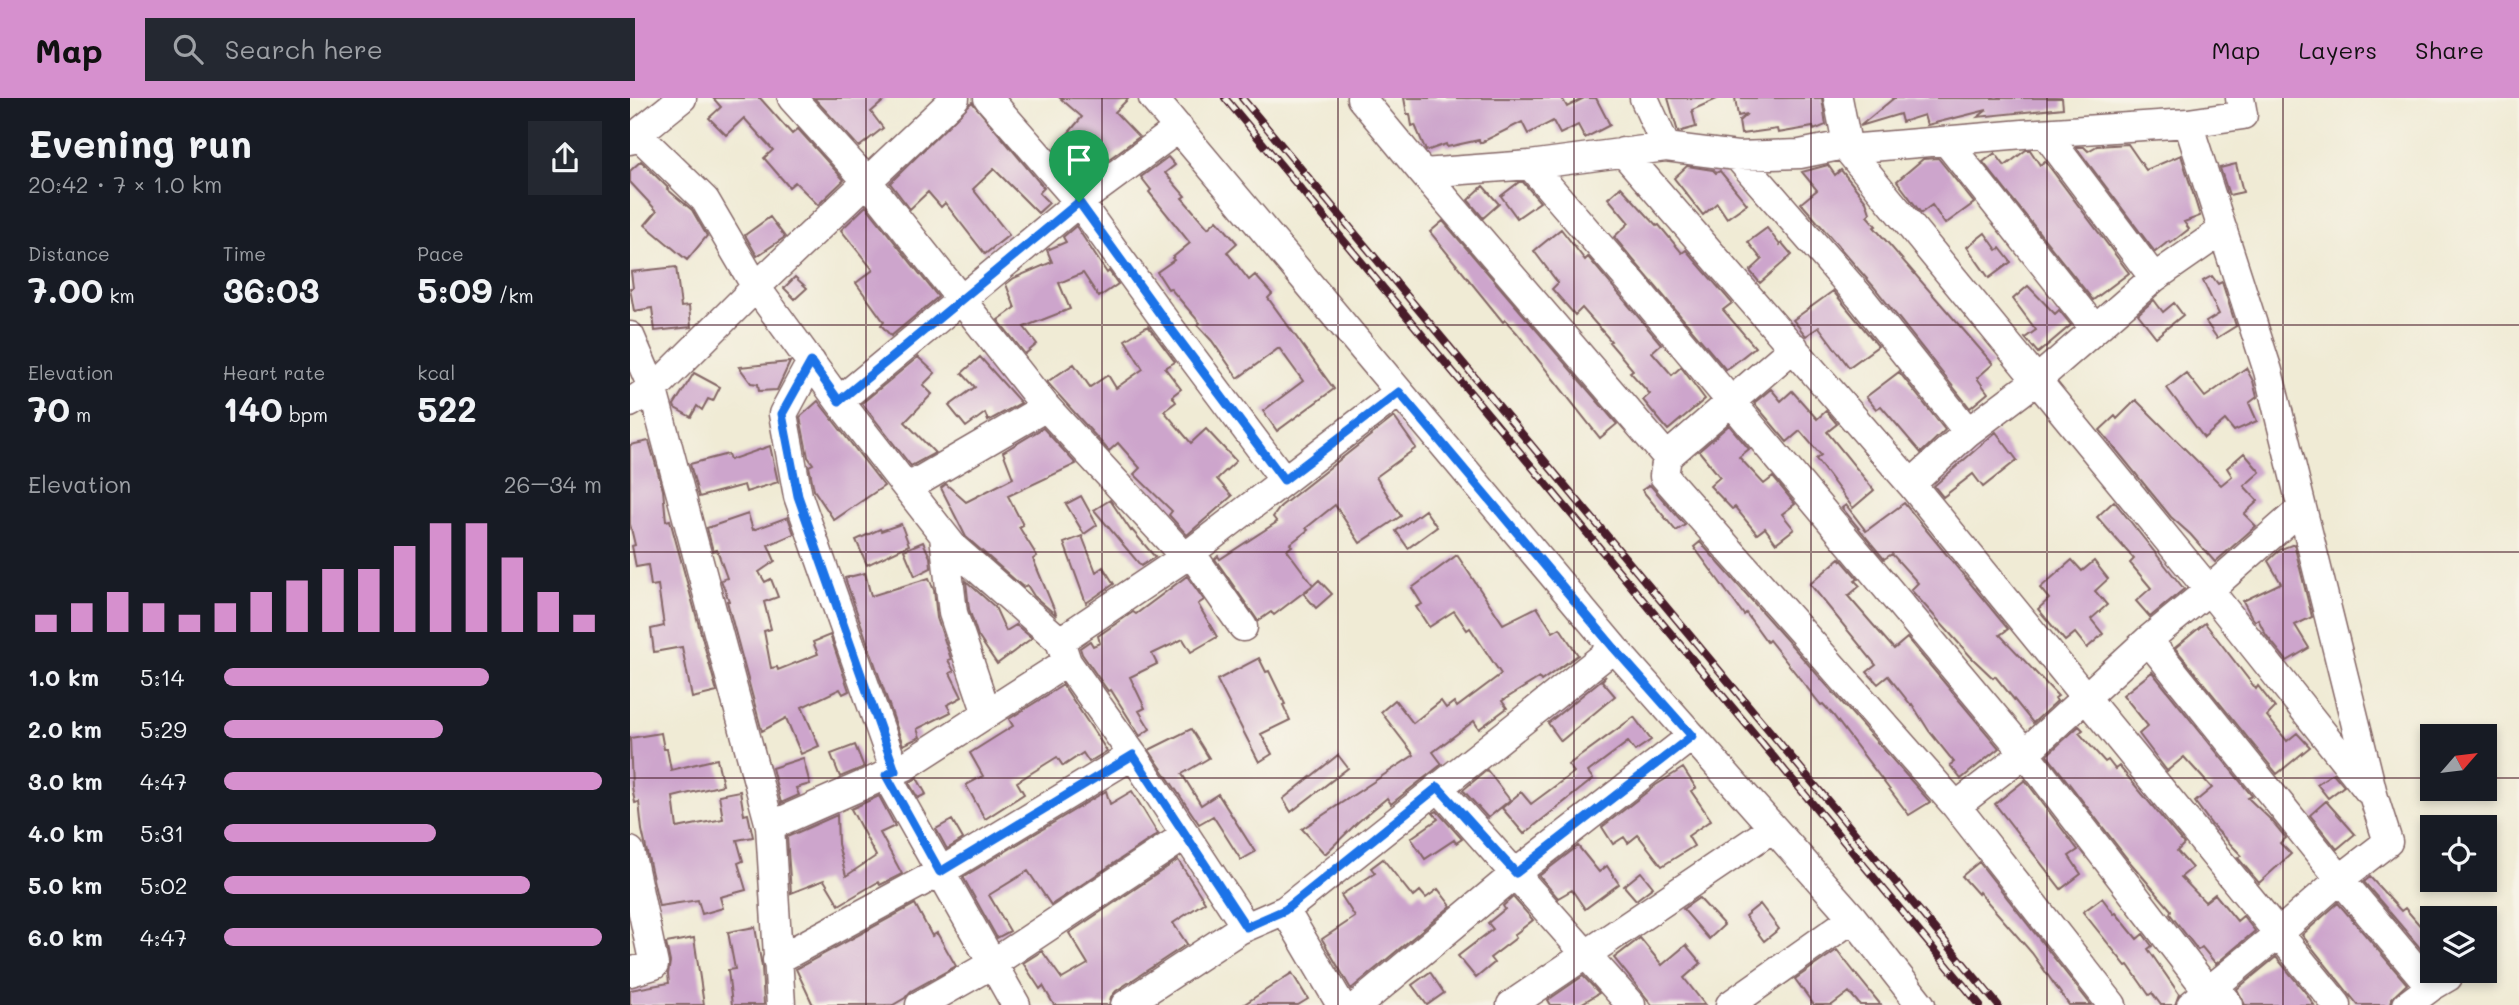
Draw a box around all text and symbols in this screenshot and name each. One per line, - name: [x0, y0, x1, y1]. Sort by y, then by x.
- search box: [145, 18, 635, 81]
- text: Map: [35, 28, 103, 71]
- icon: search: [169, 30, 207, 68]
- text: Search here: [225, 32, 383, 66]
- text: Map: [2212, 34, 2260, 65]
- text: Layers: [2298, 34, 2377, 65]
- text: Share: [2415, 34, 2484, 65]
- text: Evening run: [28, 118, 252, 168]
- button: share: [528, 121, 602, 195]
- pin: [1049, 130, 1109, 202]
- icon: arrive: [1060, 141, 1098, 179]
- text: 20:42 · 7 × 1.0 km: [28, 169, 222, 199]
- text: Distance: [28, 241, 110, 266]
- text: Time: [223, 241, 266, 266]
- text: Pace: [417, 241, 464, 266]
- text: 7.00: [28, 266, 103, 312]
- text: 36:03: [223, 266, 319, 312]
- text: 5:09: [417, 266, 492, 312]
- text: km: [103, 283, 135, 308]
- text: /km: [492, 283, 534, 308]
- text: Elevation: [28, 360, 113, 385]
- text: Heart rate: [223, 360, 325, 385]
- text: kcal: [417, 360, 455, 385]
- text: 70: [28, 385, 70, 431]
- text: 140: [223, 385, 283, 431]
- text: 522: [417, 385, 477, 431]
- text: m: [70, 402, 91, 427]
- text: bpm: [283, 402, 328, 427]
- text: Elevation: [28, 469, 131, 499]
- text: 26–34 m: [504, 469, 602, 499]
- text: 1.0 km: [28, 662, 99, 692]
- text: 5:14: [140, 662, 184, 692]
- text: 2.0 km: [28, 714, 102, 744]
- text: 5:29: [140, 714, 187, 744]
- north arrow: [2420, 724, 2497, 802]
- map controls: [2420, 724, 2497, 983]
- text: 3.0 km: [28, 766, 103, 796]
- text: 4:47: [140, 766, 187, 796]
- button: locate: [2420, 815, 2497, 892]
- text: 4.0 km: [28, 818, 103, 848]
- text: 5:31: [140, 818, 184, 848]
- text: 5.0 km: [28, 870, 102, 900]
- text: 5:02: [140, 870, 188, 900]
- button: layers: [2420, 906, 2497, 983]
- text: 6.0 km: [28, 922, 103, 952]
- text: 4:47: [140, 922, 187, 952]

